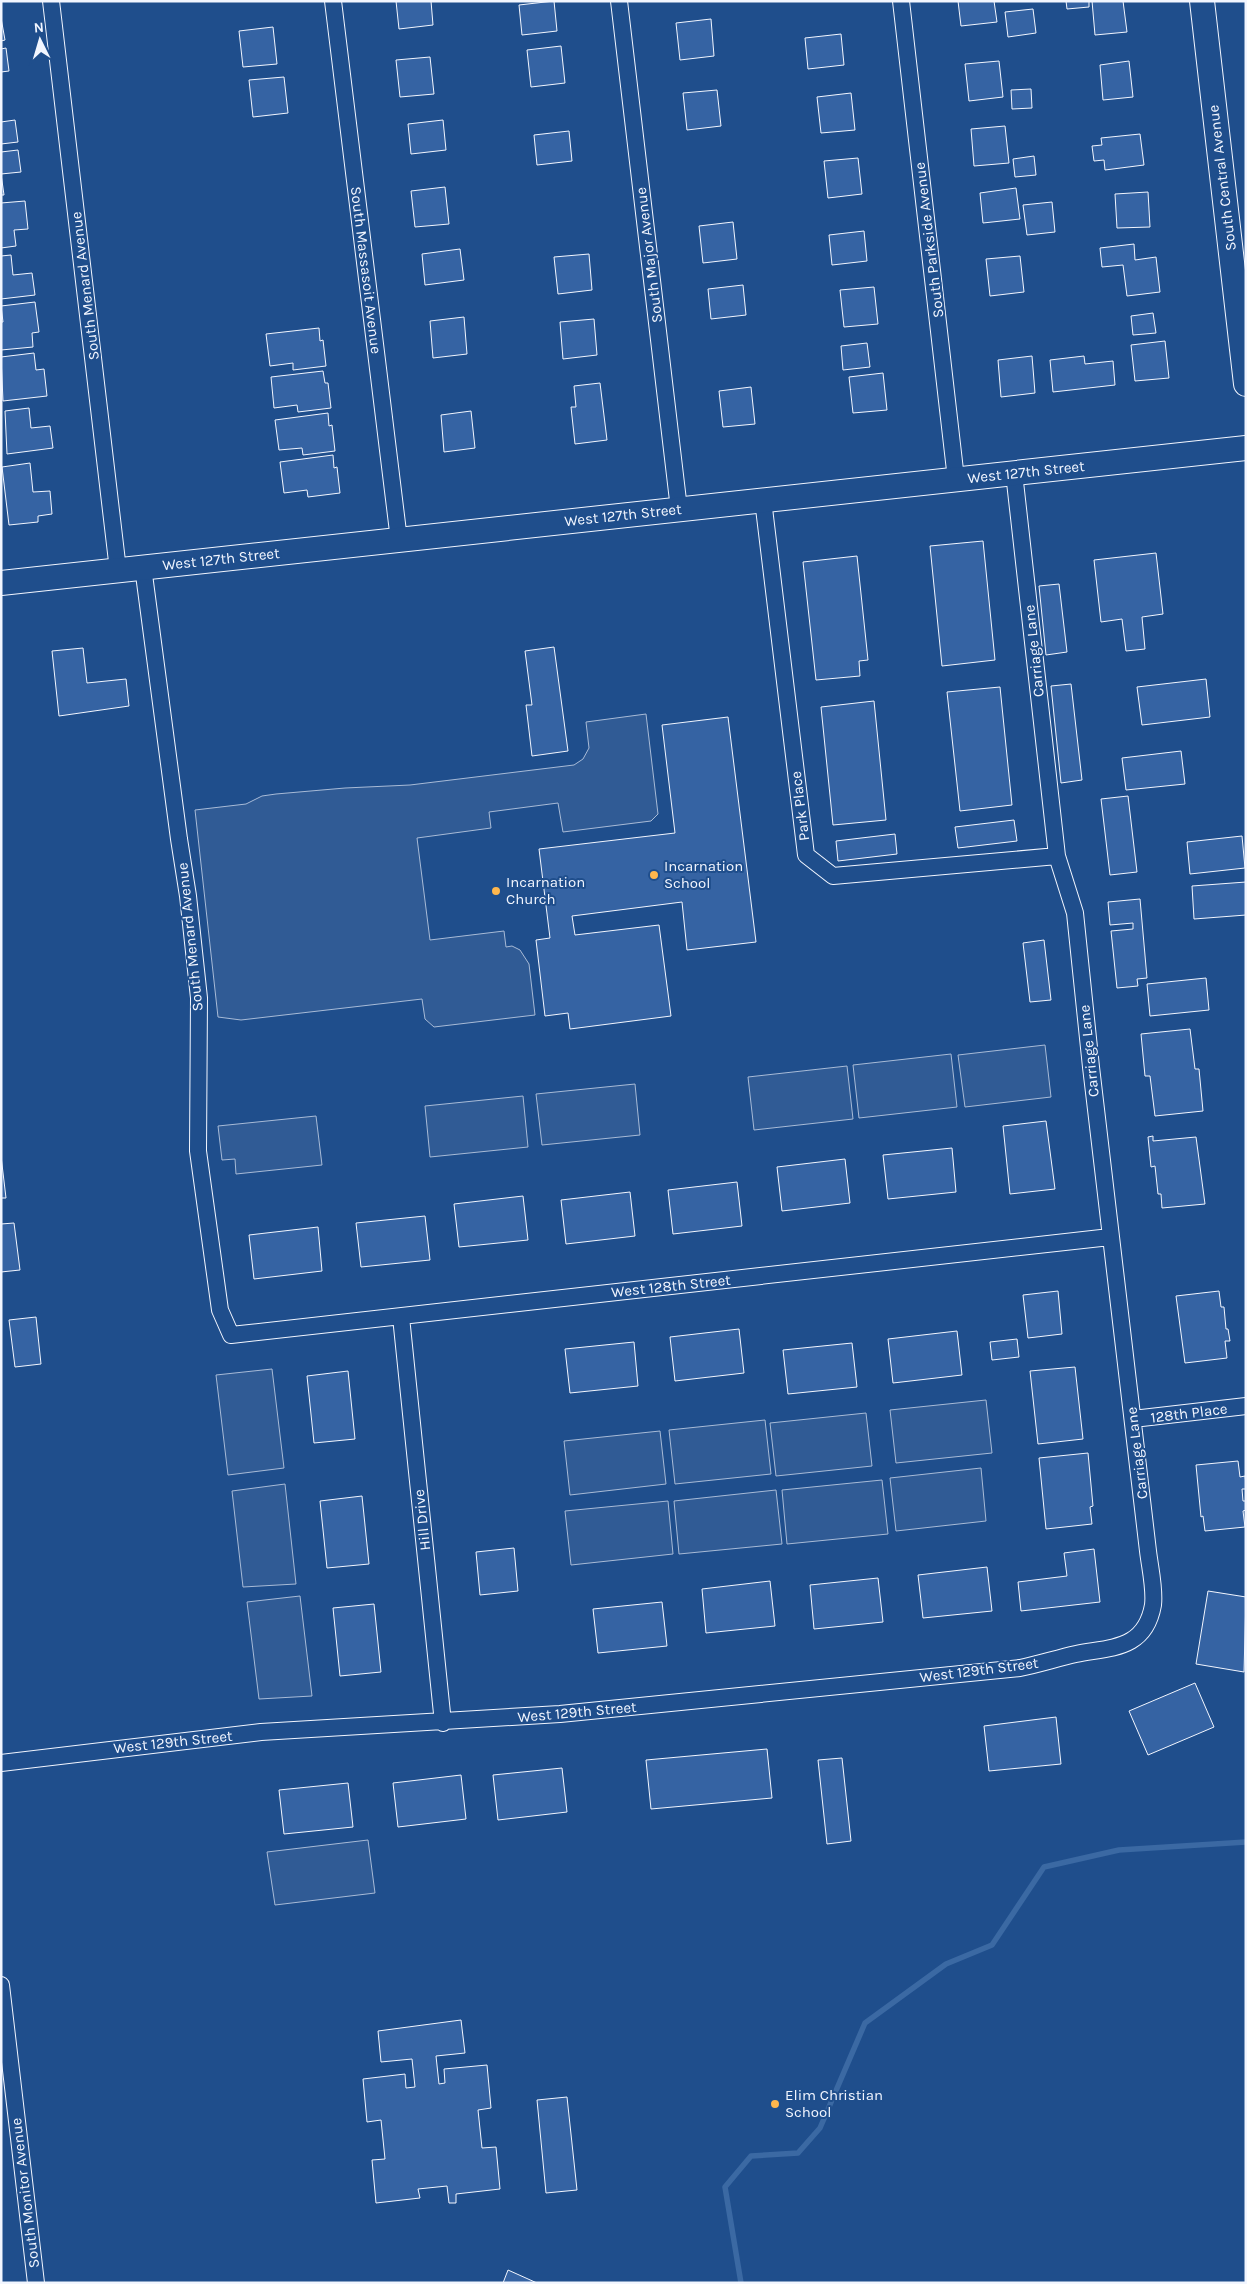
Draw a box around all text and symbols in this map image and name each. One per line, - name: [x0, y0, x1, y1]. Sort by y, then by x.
- north arrow: [15, 15, 65, 65]
- text: N: [33, 19, 45, 36]
- street label: South Central Avenue: [1204, 104, 1240, 252]
- street label: South Parkside Avenue: [911, 161, 947, 319]
- street label: South Massasoit Avenue: [347, 185, 385, 355]
- street label: South Major Avenue: [632, 186, 666, 324]
- street label: South Menard Avenue: [67, 211, 103, 361]
- street label: West 127th Street: [966, 457, 1086, 487]
- street label: West 127th Street: [563, 500, 683, 530]
- street label: West 127th Street: [161, 544, 281, 574]
- street label: Carriage Lane: [1020, 604, 1048, 698]
- street label: Park Place: [787, 770, 813, 842]
- place label: Incarnation School: [664, 857, 743, 892]
- street label: South Menard Avenue: [173, 862, 207, 1012]
- marker: Incarnation School: [648, 869, 660, 881]
- place label: Incarnation Church: [506, 873, 585, 908]
- marker: Incarnation Church: [490, 885, 502, 897]
- street label: Carriage Lane: [1075, 1004, 1103, 1098]
- street label: West 128th Street: [610, 1271, 732, 1301]
- street label: 128th Place: [1150, 1399, 1228, 1427]
- street label: Carriage Lane: [1122, 1406, 1152, 1500]
- street label: Hill Drive: [410, 1488, 434, 1552]
- street label: West 129th Street: [919, 1654, 1040, 1686]
- street label: West 129th Street: [517, 1698, 638, 1726]
- street label: West 129th Street: [113, 1727, 234, 1757]
- place label: Elim Christian School: [785, 2086, 883, 2121]
- marker: Elim Christian School: [769, 2098, 781, 2110]
- street label: South Monitor Avenue: [7, 2117, 43, 2269]

